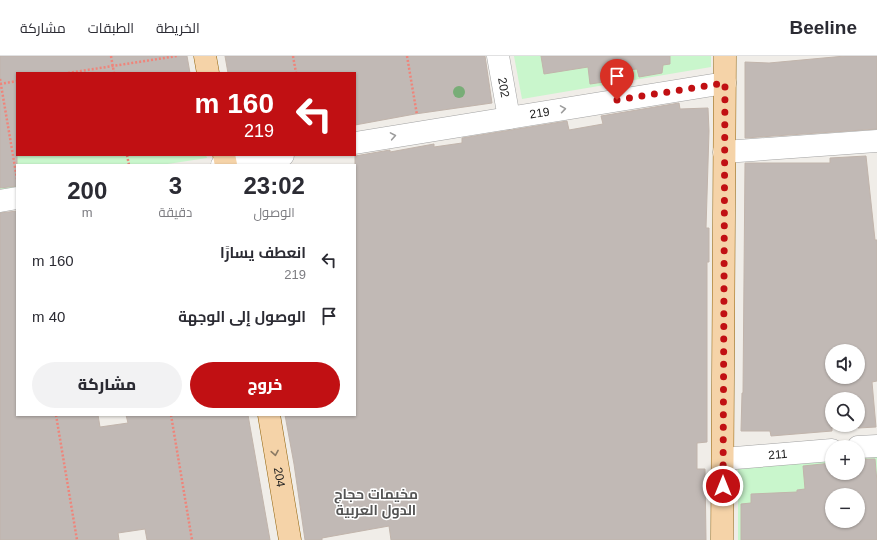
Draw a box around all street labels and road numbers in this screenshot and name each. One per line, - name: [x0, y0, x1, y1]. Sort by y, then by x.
- street label: 202: [495, 76, 512, 99]
- street label: 219: [529, 105, 551, 122]
- street label: 211: [768, 447, 788, 462]
- street label: 204: [271, 466, 288, 488]

